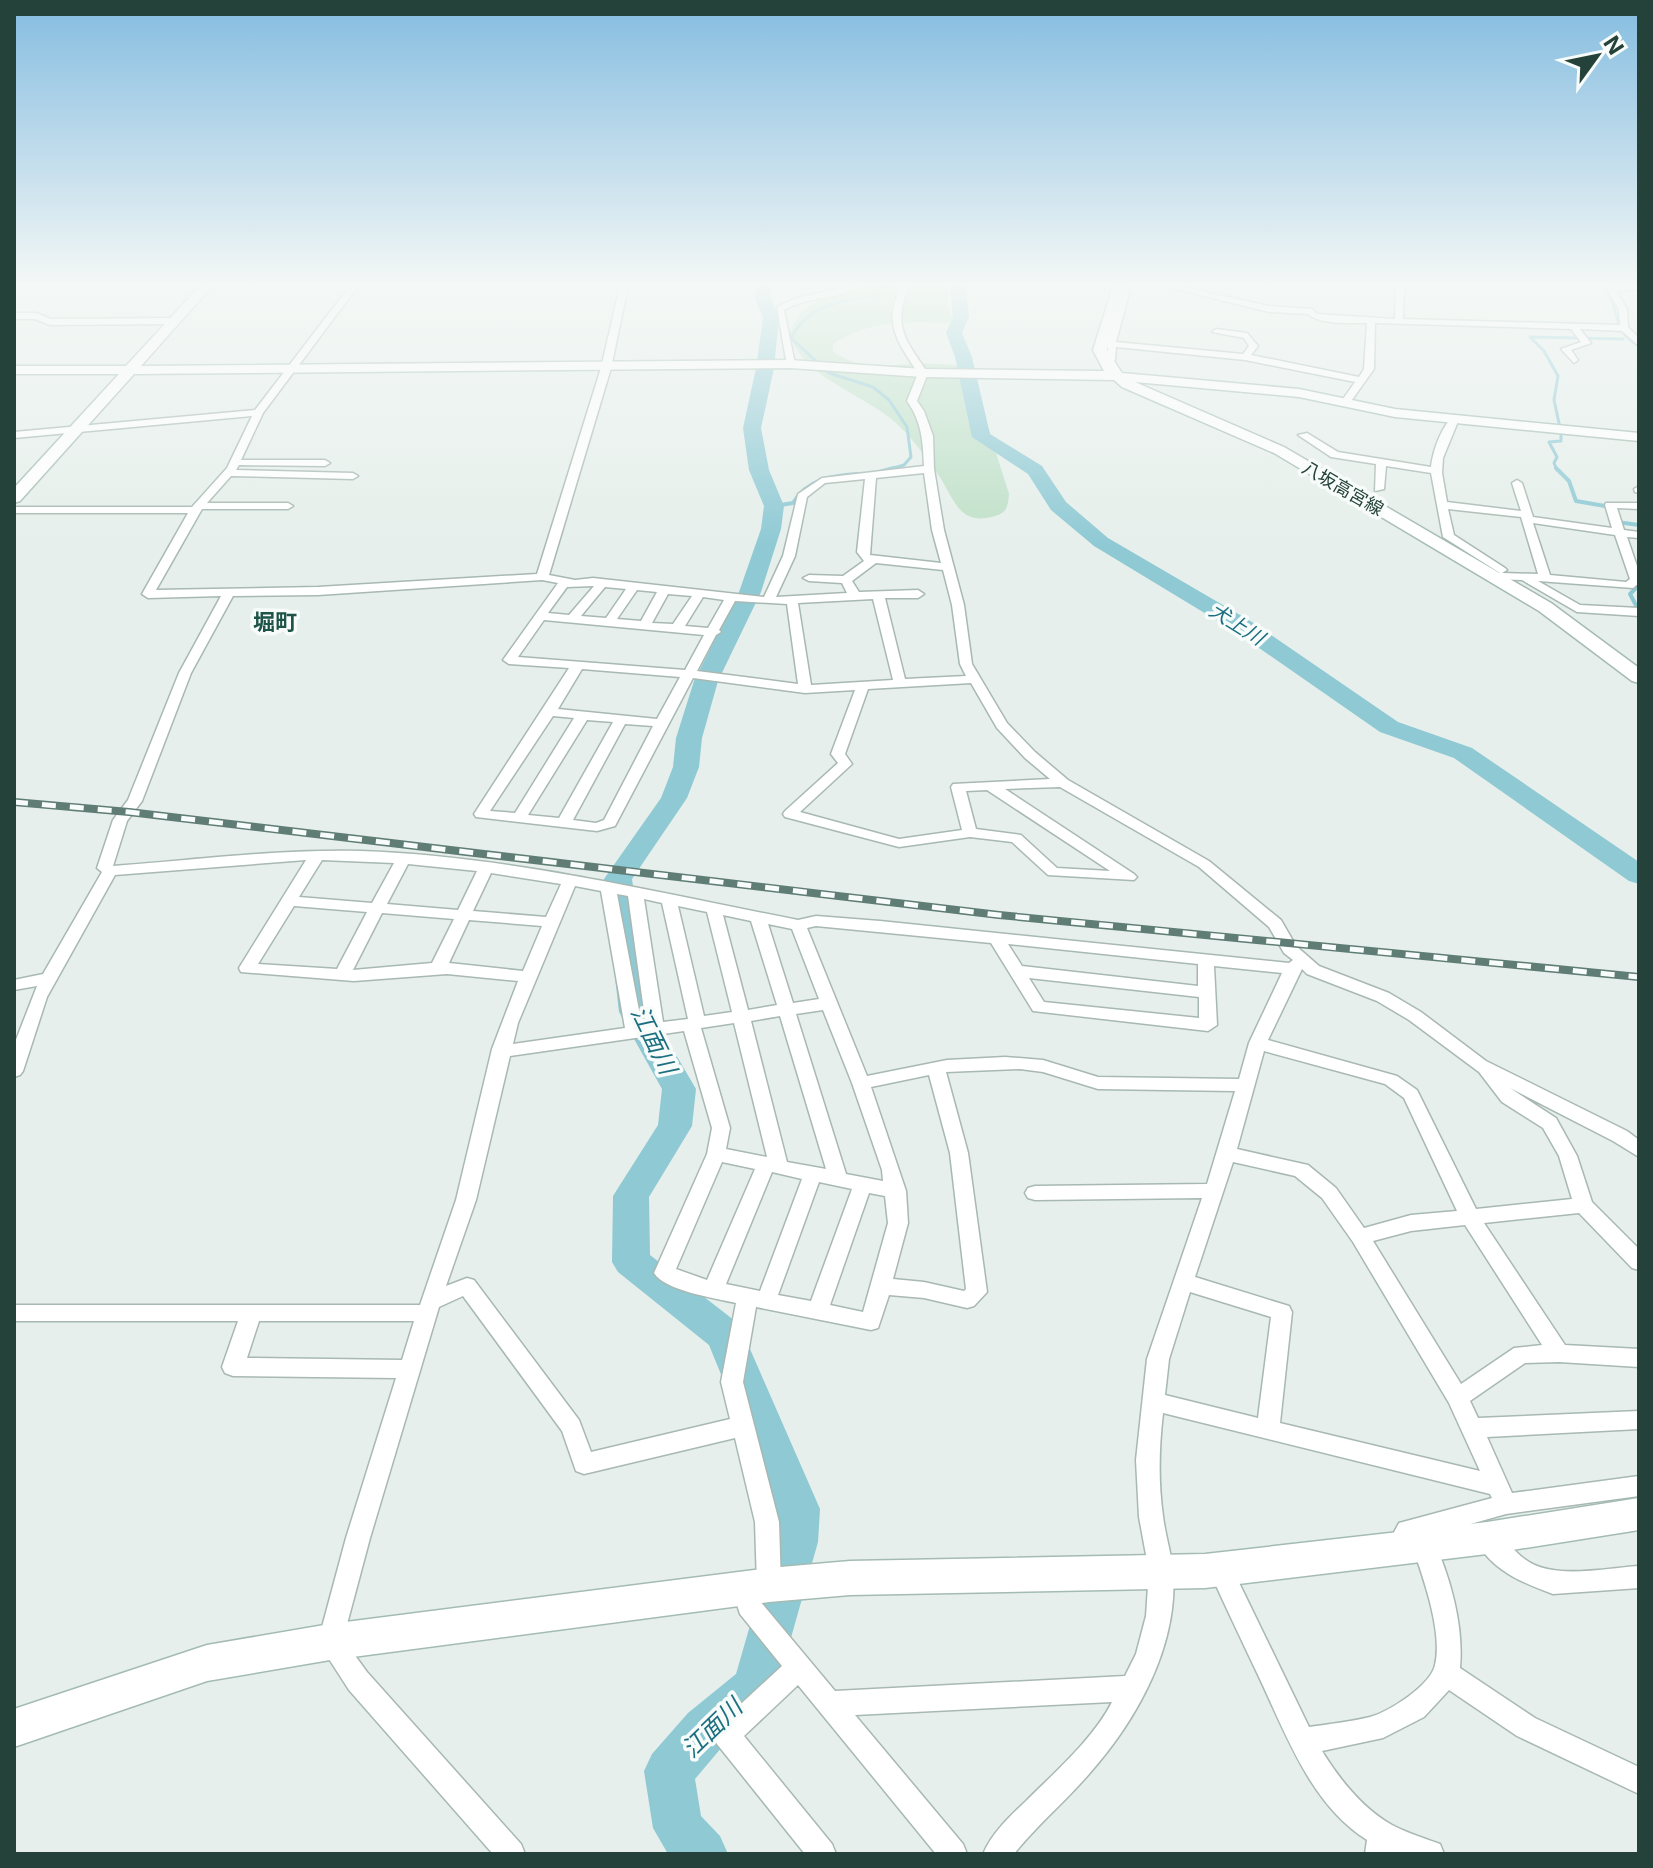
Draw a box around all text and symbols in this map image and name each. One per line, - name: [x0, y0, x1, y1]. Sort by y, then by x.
- north arrow: [1557, 16, 1637, 96]
- text: N: [1598, 31, 1629, 59]
- street label: 八坂高宮線: [1299, 456, 1387, 520]
- water label: 犬上川: [1205, 598, 1270, 651]
- district label: 堀町: [253, 609, 297, 635]
- water label: 江面川: [625, 1001, 684, 1081]
- water label: 江面川: [676, 1690, 750, 1763]

